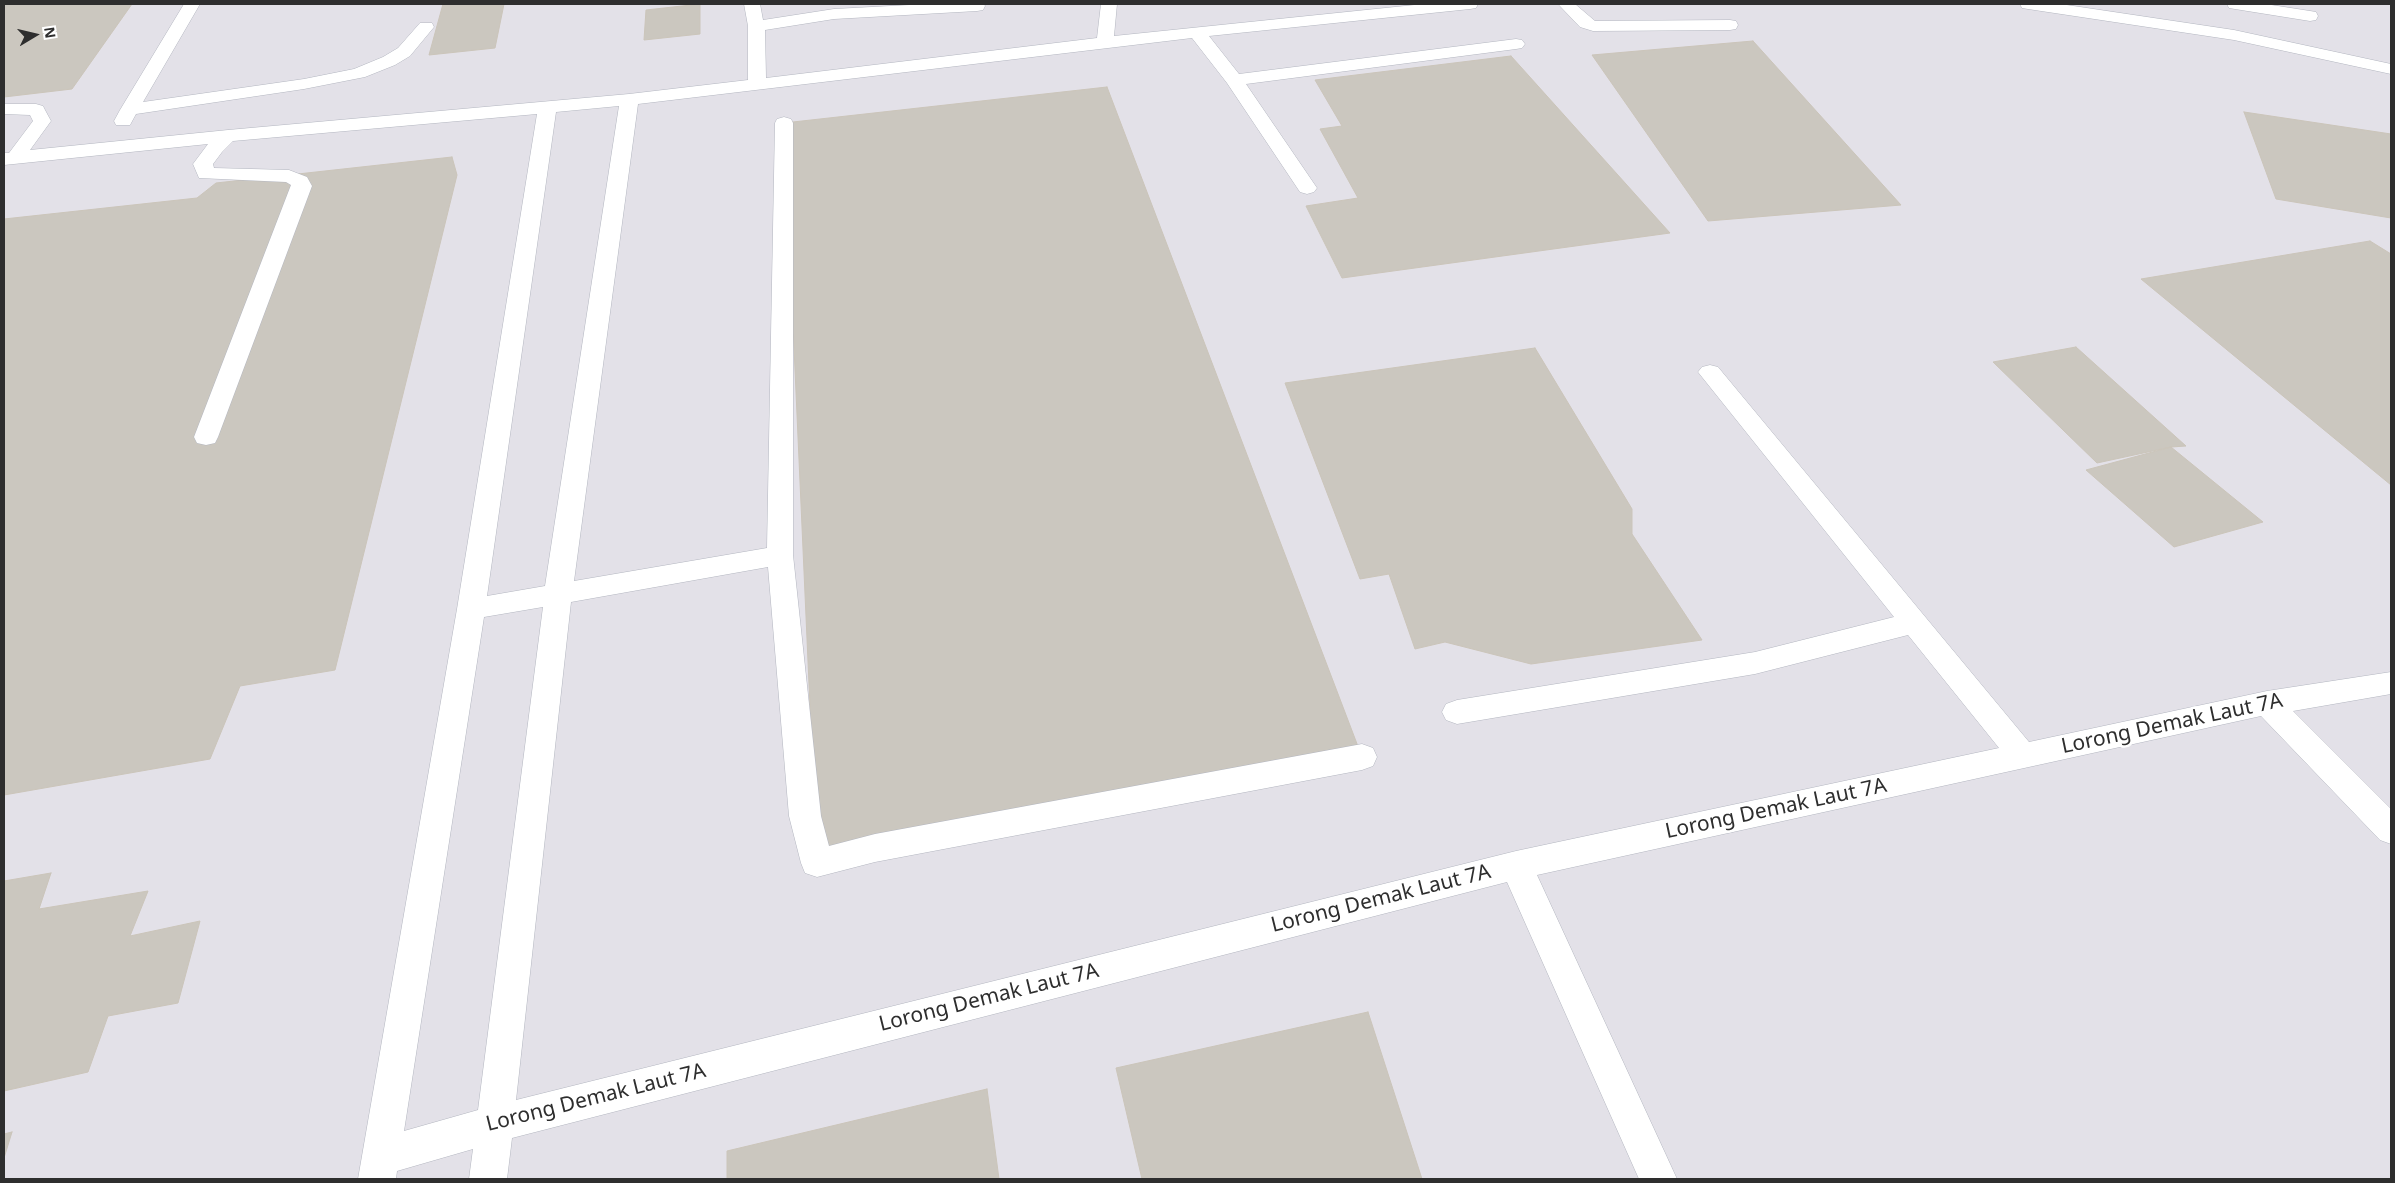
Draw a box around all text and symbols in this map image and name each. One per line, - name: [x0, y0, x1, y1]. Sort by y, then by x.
- north arrow: [10, 10, 60, 60]
- text: N: [40, 25, 61, 40]
- street label: Lorong Demak Laut 7A: [2059, 688, 2285, 760]
- street label: Lorong Demak Laut 7A: [1663, 773, 1889, 845]
- street label: Lorong Demak Laut 7A: [1269, 859, 1493, 939]
- street label: Lorong Demak Laut 7A: [877, 958, 1101, 1038]
- street label: Lorong Demak Laut 7A: [484, 1058, 708, 1138]

